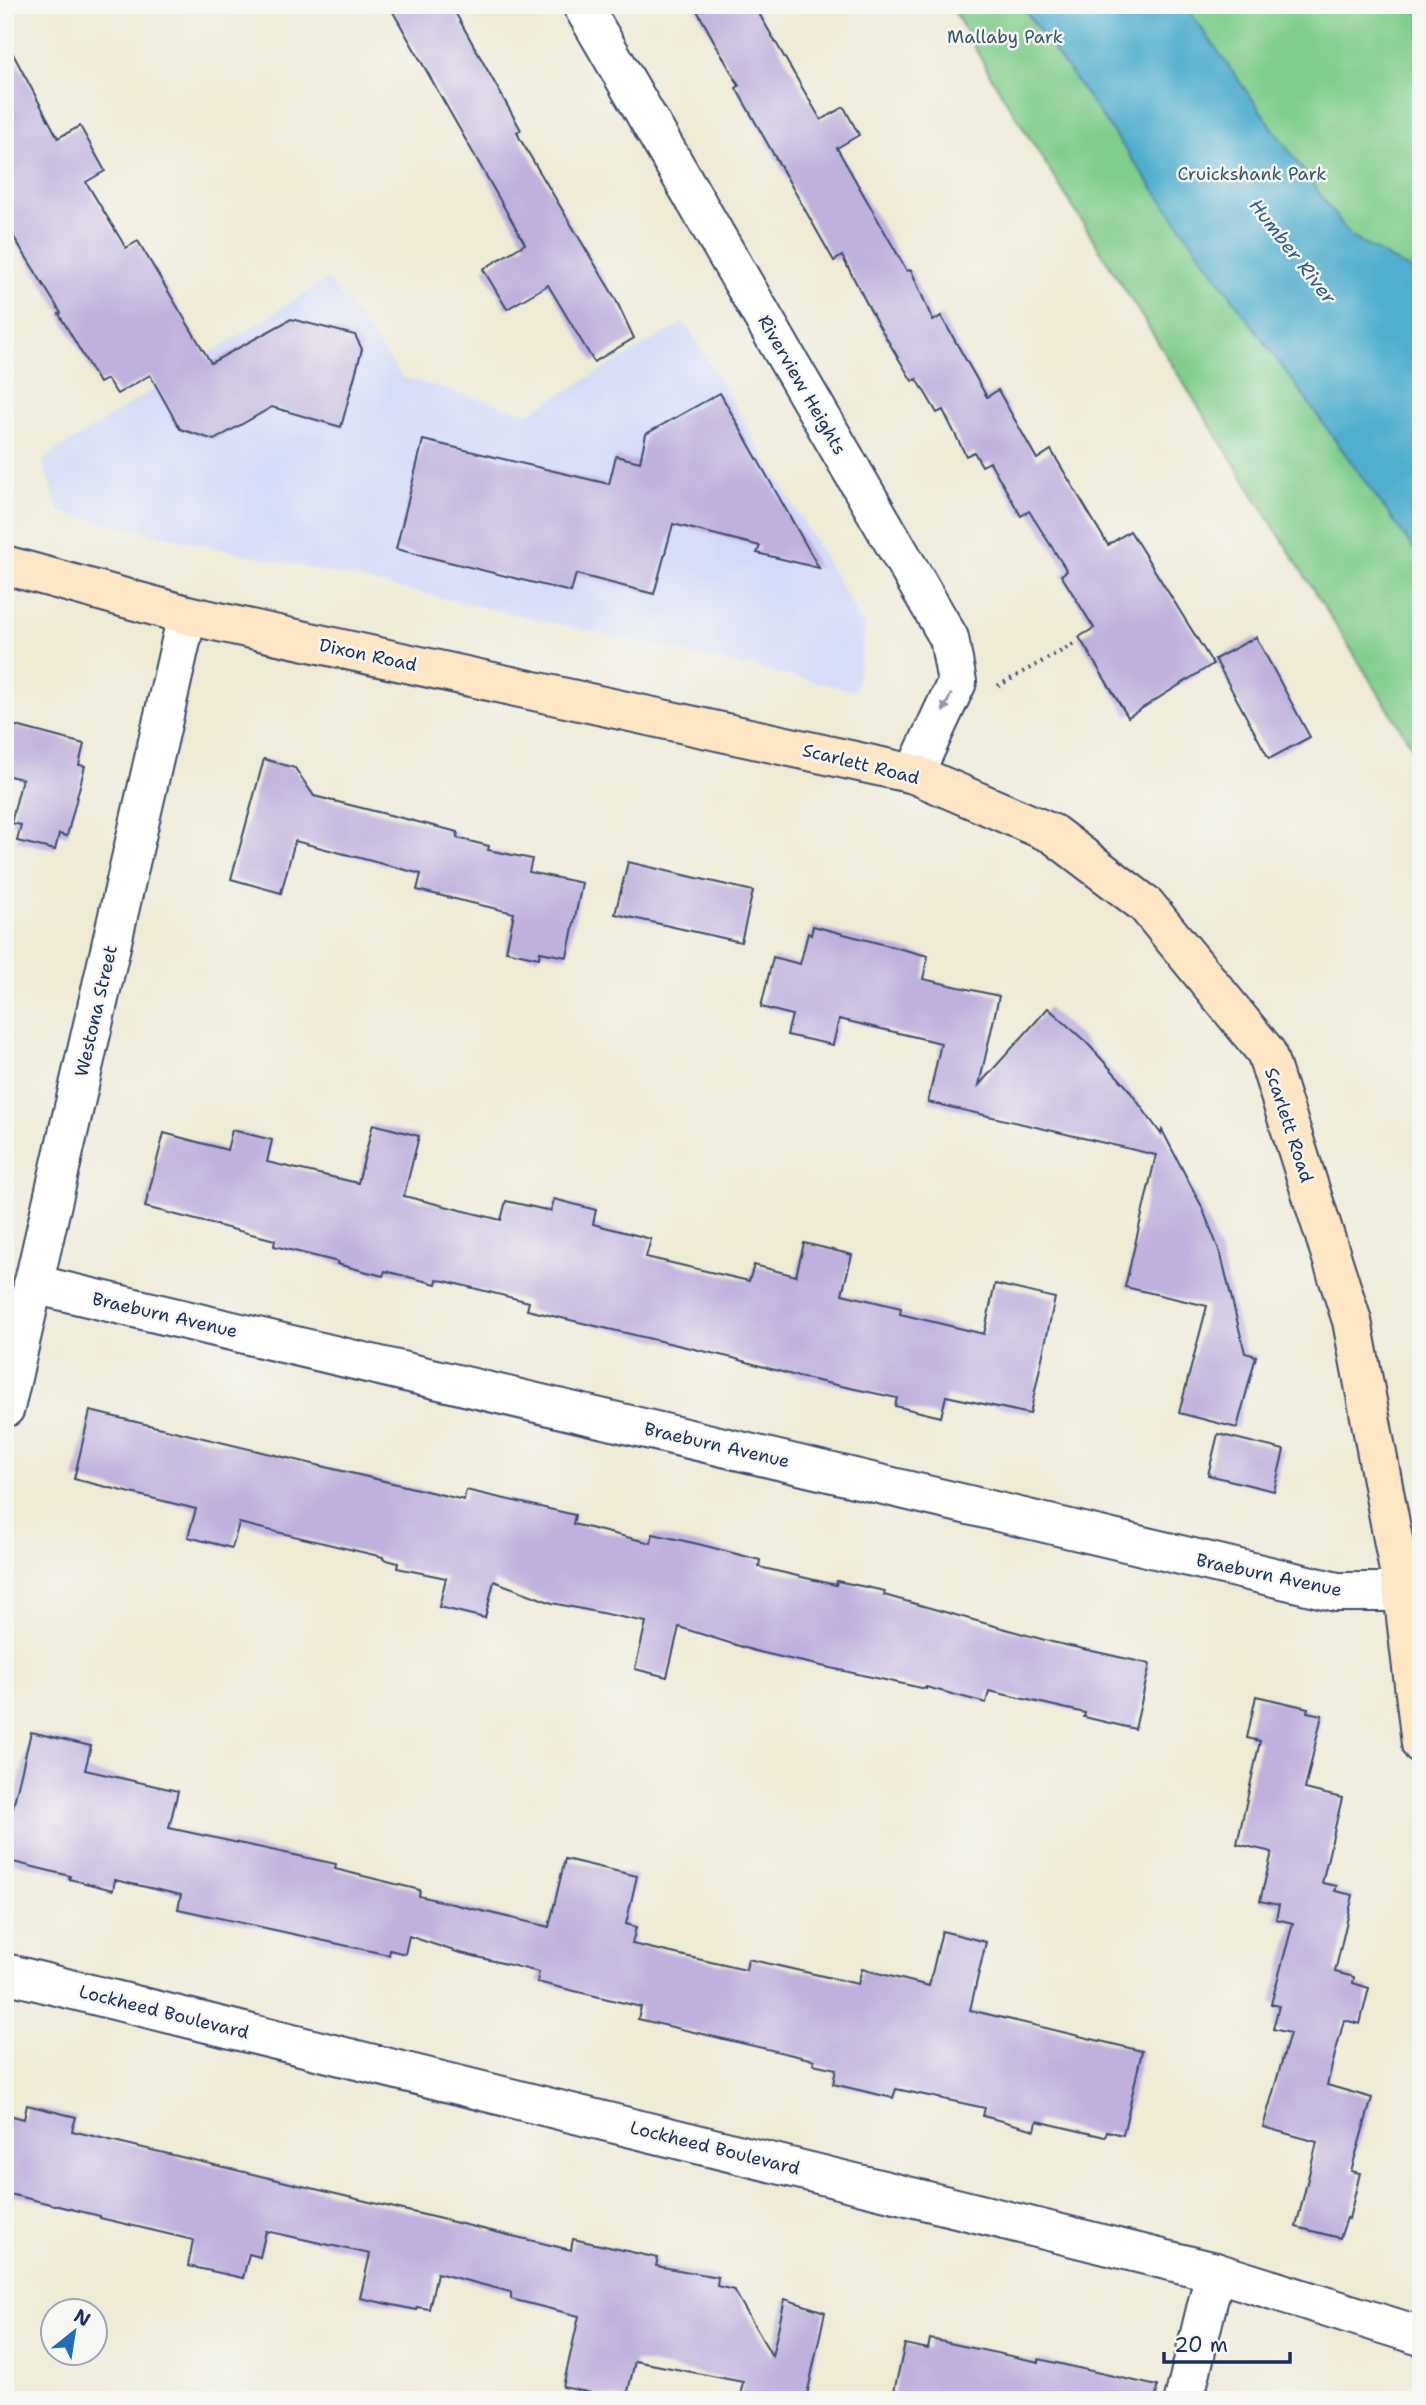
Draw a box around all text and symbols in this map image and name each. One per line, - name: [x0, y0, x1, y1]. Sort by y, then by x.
- park label: Mallaby Park: [947, 25, 1063, 49]
- park label: Cruickshank Park: [1177, 162, 1327, 186]
- water label: Humber River: [1244, 194, 1342, 310]
- street label: Riverview Heights: [752, 311, 852, 459]
- street label: Dixon Road: [317, 633, 419, 677]
- one-way arrow: [942, 693, 953, 714]
- street label: Scarlett Road: [800, 738, 922, 790]
- street label: Westona Street: [69, 943, 123, 1079]
- street label: Scarlett Road: [1259, 1065, 1319, 1185]
- street label: Braeburn Avenue: [90, 1287, 240, 1343]
- street label: Braeburn Avenue: [642, 1417, 792, 1473]
- street label: Braeburn Avenue: [1194, 1548, 1344, 1602]
- street label: Lockheed Boulevard: [77, 1979, 251, 2045]
- street label: Lockheed Boulevard: [628, 2115, 802, 2181]
- north arrow: [38, 2296, 108, 2366]
- text: N: [69, 2303, 95, 2332]
- scale bar: [1164, 2321, 1290, 2365]
- text: 20 m: [1174, 2331, 1228, 2359]

